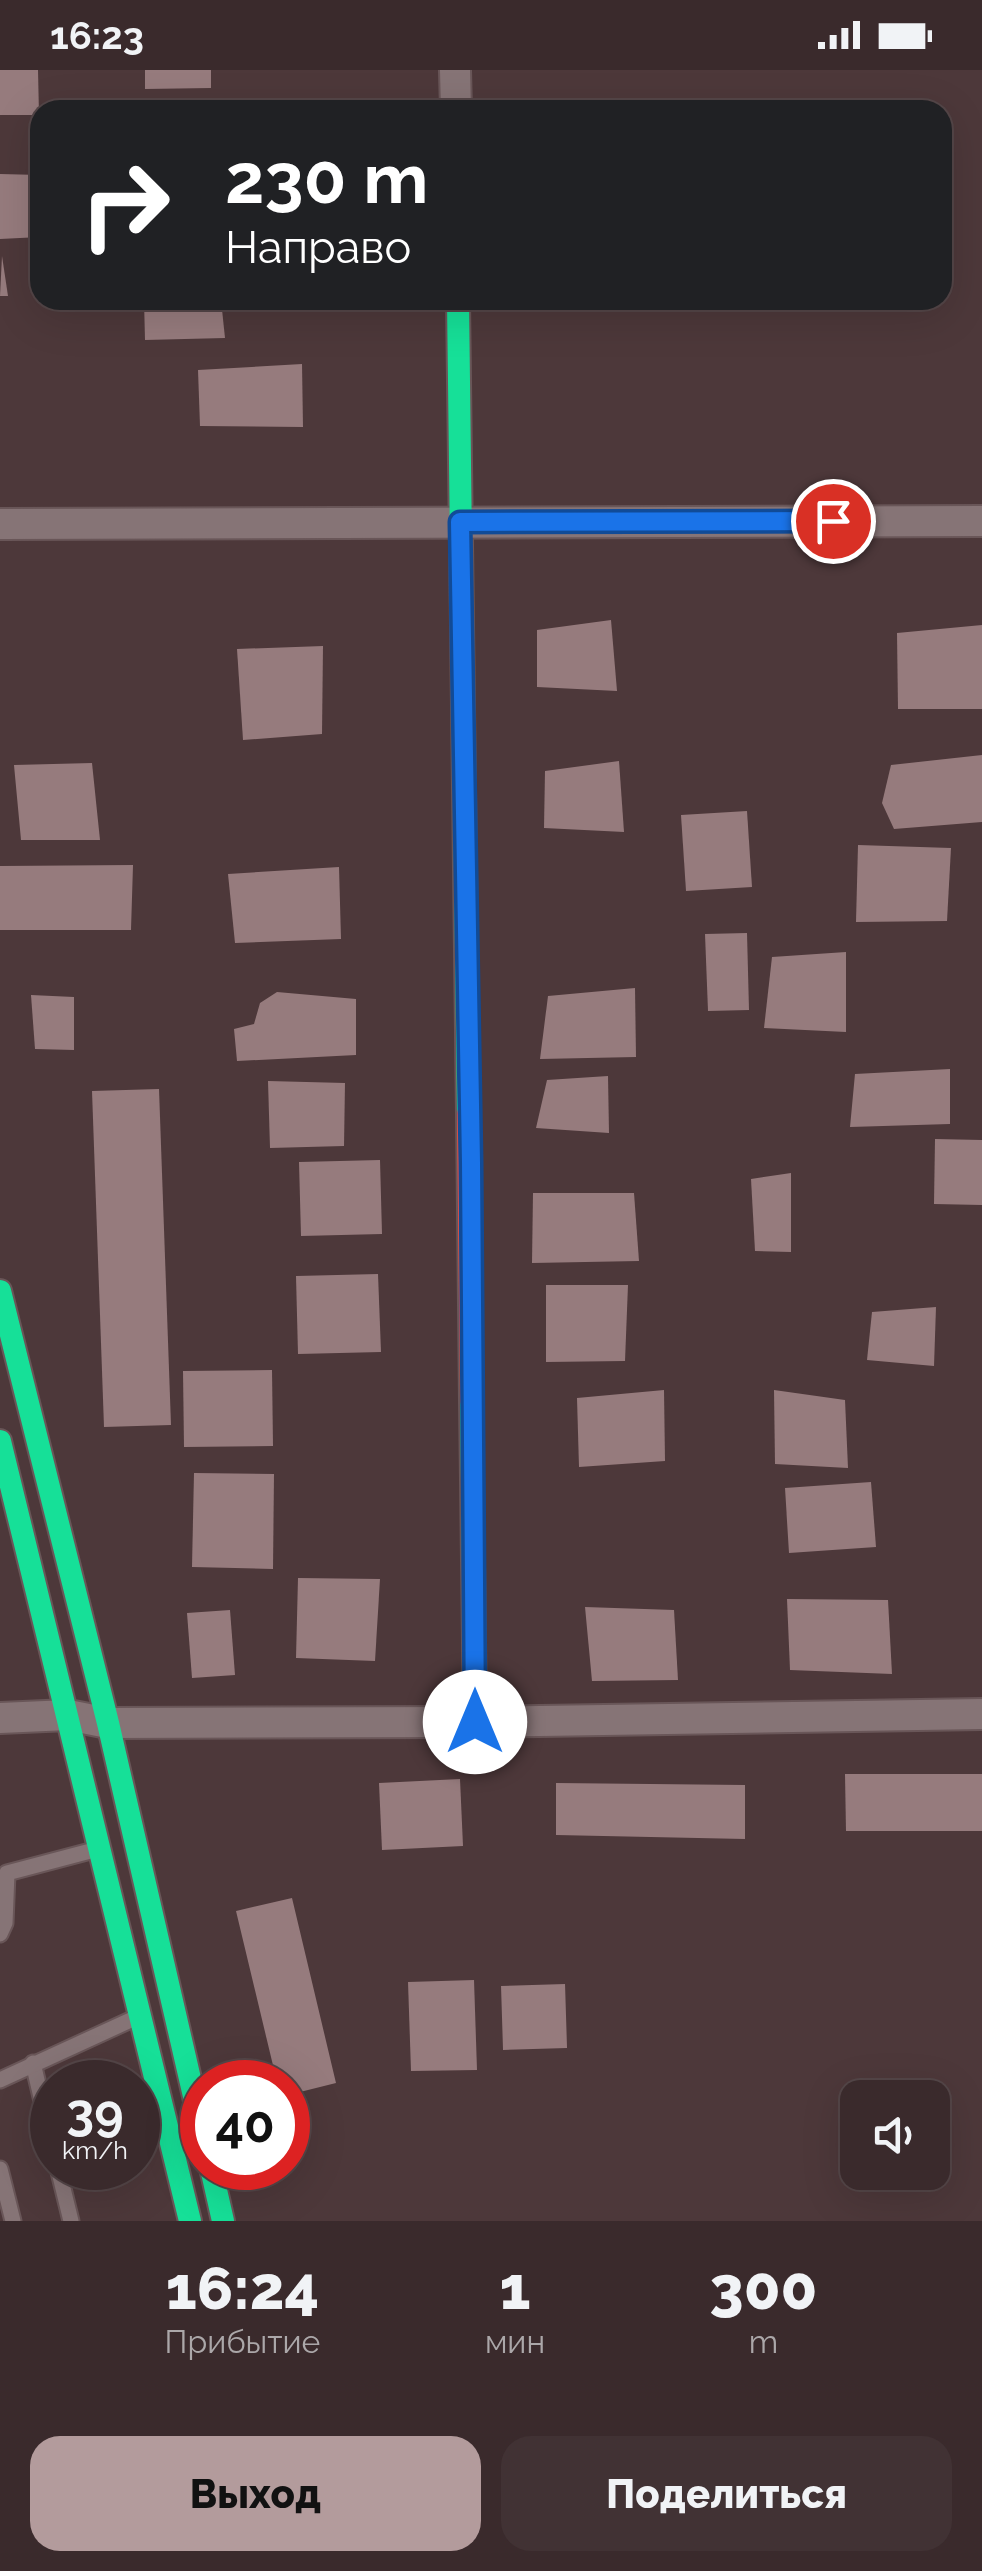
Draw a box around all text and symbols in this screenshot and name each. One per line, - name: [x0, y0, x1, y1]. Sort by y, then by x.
- text: 16:23: [50, 13, 144, 58]
- text: 230 m: [225, 137, 429, 219]
- icon: right: [60, 140, 190, 270]
- text: Направо: [225, 221, 411, 274]
- pin: [791, 479, 876, 564]
- icon: arrive: [806, 494, 861, 549]
- position arrow: [423, 1670, 527, 1774]
- speed limit sign: 40: [180, 2060, 310, 2190]
- map controls: [840, 2080, 950, 2190]
- button: sound: [840, 2080, 950, 2190]
- text: 39: [66, 2083, 124, 2142]
- text: km/h: [62, 2135, 128, 2165]
- text: 16:24: [166, 2253, 319, 2323]
- text: 1: [499, 2253, 531, 2323]
- text: 300: [710, 2253, 817, 2323]
- text: Прибытие: [165, 2323, 320, 2360]
- text: мин: [485, 2323, 545, 2360]
- text: m: [749, 2323, 778, 2360]
- button: Выход: [30, 2436, 481, 2551]
- button: Поделиться: [501, 2436, 952, 2551]

